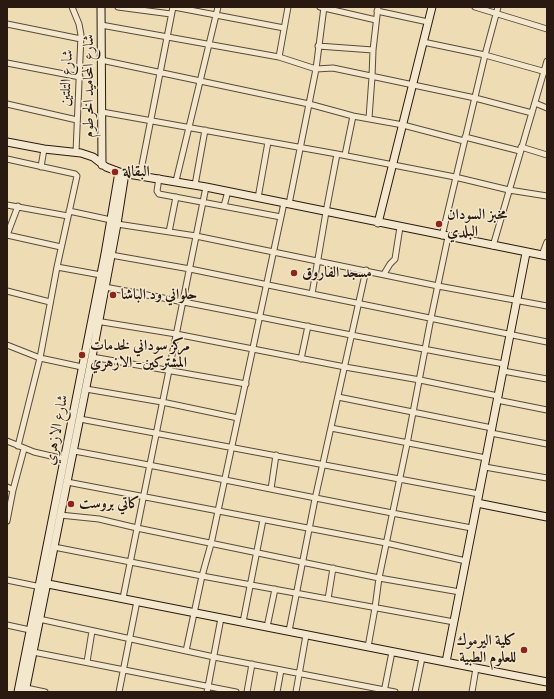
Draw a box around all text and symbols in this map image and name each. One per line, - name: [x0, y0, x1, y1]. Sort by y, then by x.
- street label: شارع المحاميد الخرطوم: [80, 34, 98, 138]
- street label: شارع التلتين: [57, 49, 77, 107]
- place label: البقالة: [123, 163, 150, 181]
- marker: البقالة: [110, 167, 120, 177]
- place label: مخبز السودان البلدي: [447, 206, 507, 241]
- marker: مخبز السودان البلدي: [434, 219, 444, 229]
- place label: مسجد الفاروق: [302, 264, 372, 282]
- marker: مسجد الفاروق: [289, 268, 299, 278]
- place label: حلواني ود الباشا: [121, 286, 197, 304]
- marker: حلواني ود الباشا: [108, 290, 118, 300]
- place label: مركز سوداني لخدمات المشتركين - الازهري: [90, 337, 190, 372]
- marker: مركز سوداني لخدمات المشتركين - الازهري: [77, 350, 87, 360]
- street label: شارع الازهري: [41, 393, 73, 467]
- place label: كاتي بروست: [79, 495, 140, 513]
- marker: كاتي بروست: [66, 499, 76, 509]
- place label: كلية اليرموك للعلوم الطبية: [457, 632, 516, 667]
- marker: كلية اليرموك للعلوم الطبية: [519, 645, 529, 655]

